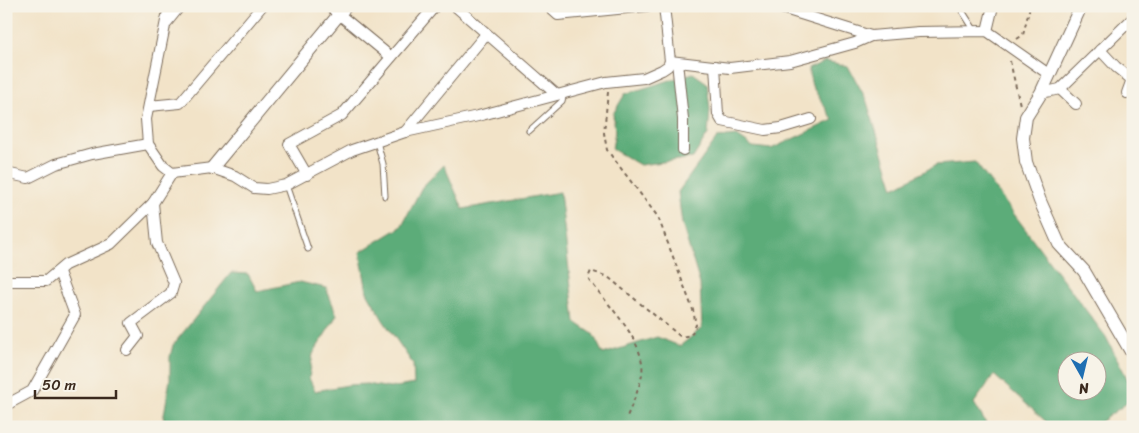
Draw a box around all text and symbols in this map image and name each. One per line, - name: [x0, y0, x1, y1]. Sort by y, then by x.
- north arrow: [1056, 350, 1106, 400]
- scale bar: [35, 368, 116, 400]
- text: 50 m: [42, 372, 77, 398]
- text: N: [1077, 375, 1091, 401]

